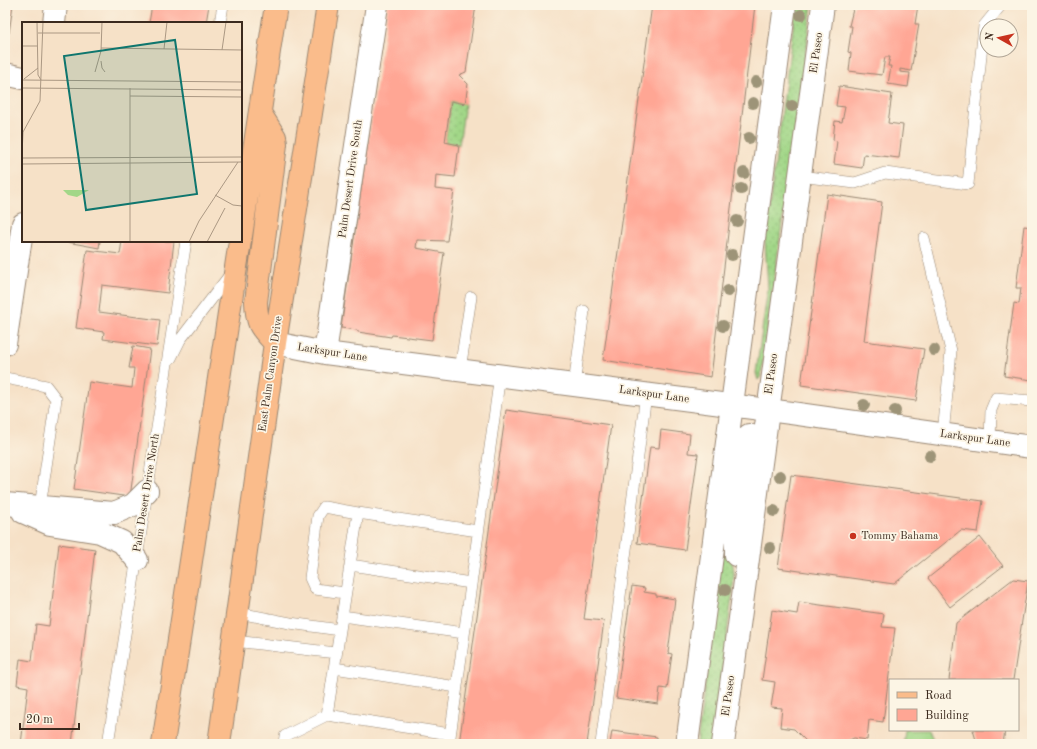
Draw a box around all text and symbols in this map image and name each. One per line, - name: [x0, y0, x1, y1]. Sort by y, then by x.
- north arrow: [979, 18, 1019, 58]
- inset map: [22, 22, 242, 242]
- text: N: [985, 31, 997, 42]
- street label: El Paseo: [809, 32, 825, 74]
- street label: Palm Desert Drive South: [337, 119, 365, 239]
- street label: East Palm Canyon Drive: [257, 315, 285, 433]
- street label: Larkspur Lane: [296, 342, 368, 364]
- street label: El Paseo: [764, 353, 780, 395]
- street label: Larkspur Lane: [618, 385, 690, 405]
- street label: Larkspur Lane: [939, 429, 1011, 449]
- street label: Palm Desert Drive North: [132, 433, 162, 553]
- marker: Tommy Bahama: [848, 531, 858, 541]
- place label: Tommy Bahama: [861, 531, 939, 542]
- street label: El Paseo: [721, 675, 737, 717]
- legend: [889, 679, 1019, 731]
- text: Road: [925, 690, 952, 702]
- scale bar: [20, 705, 79, 731]
- text: Building: [925, 710, 969, 722]
- text: 20 m: [26, 714, 53, 726]

